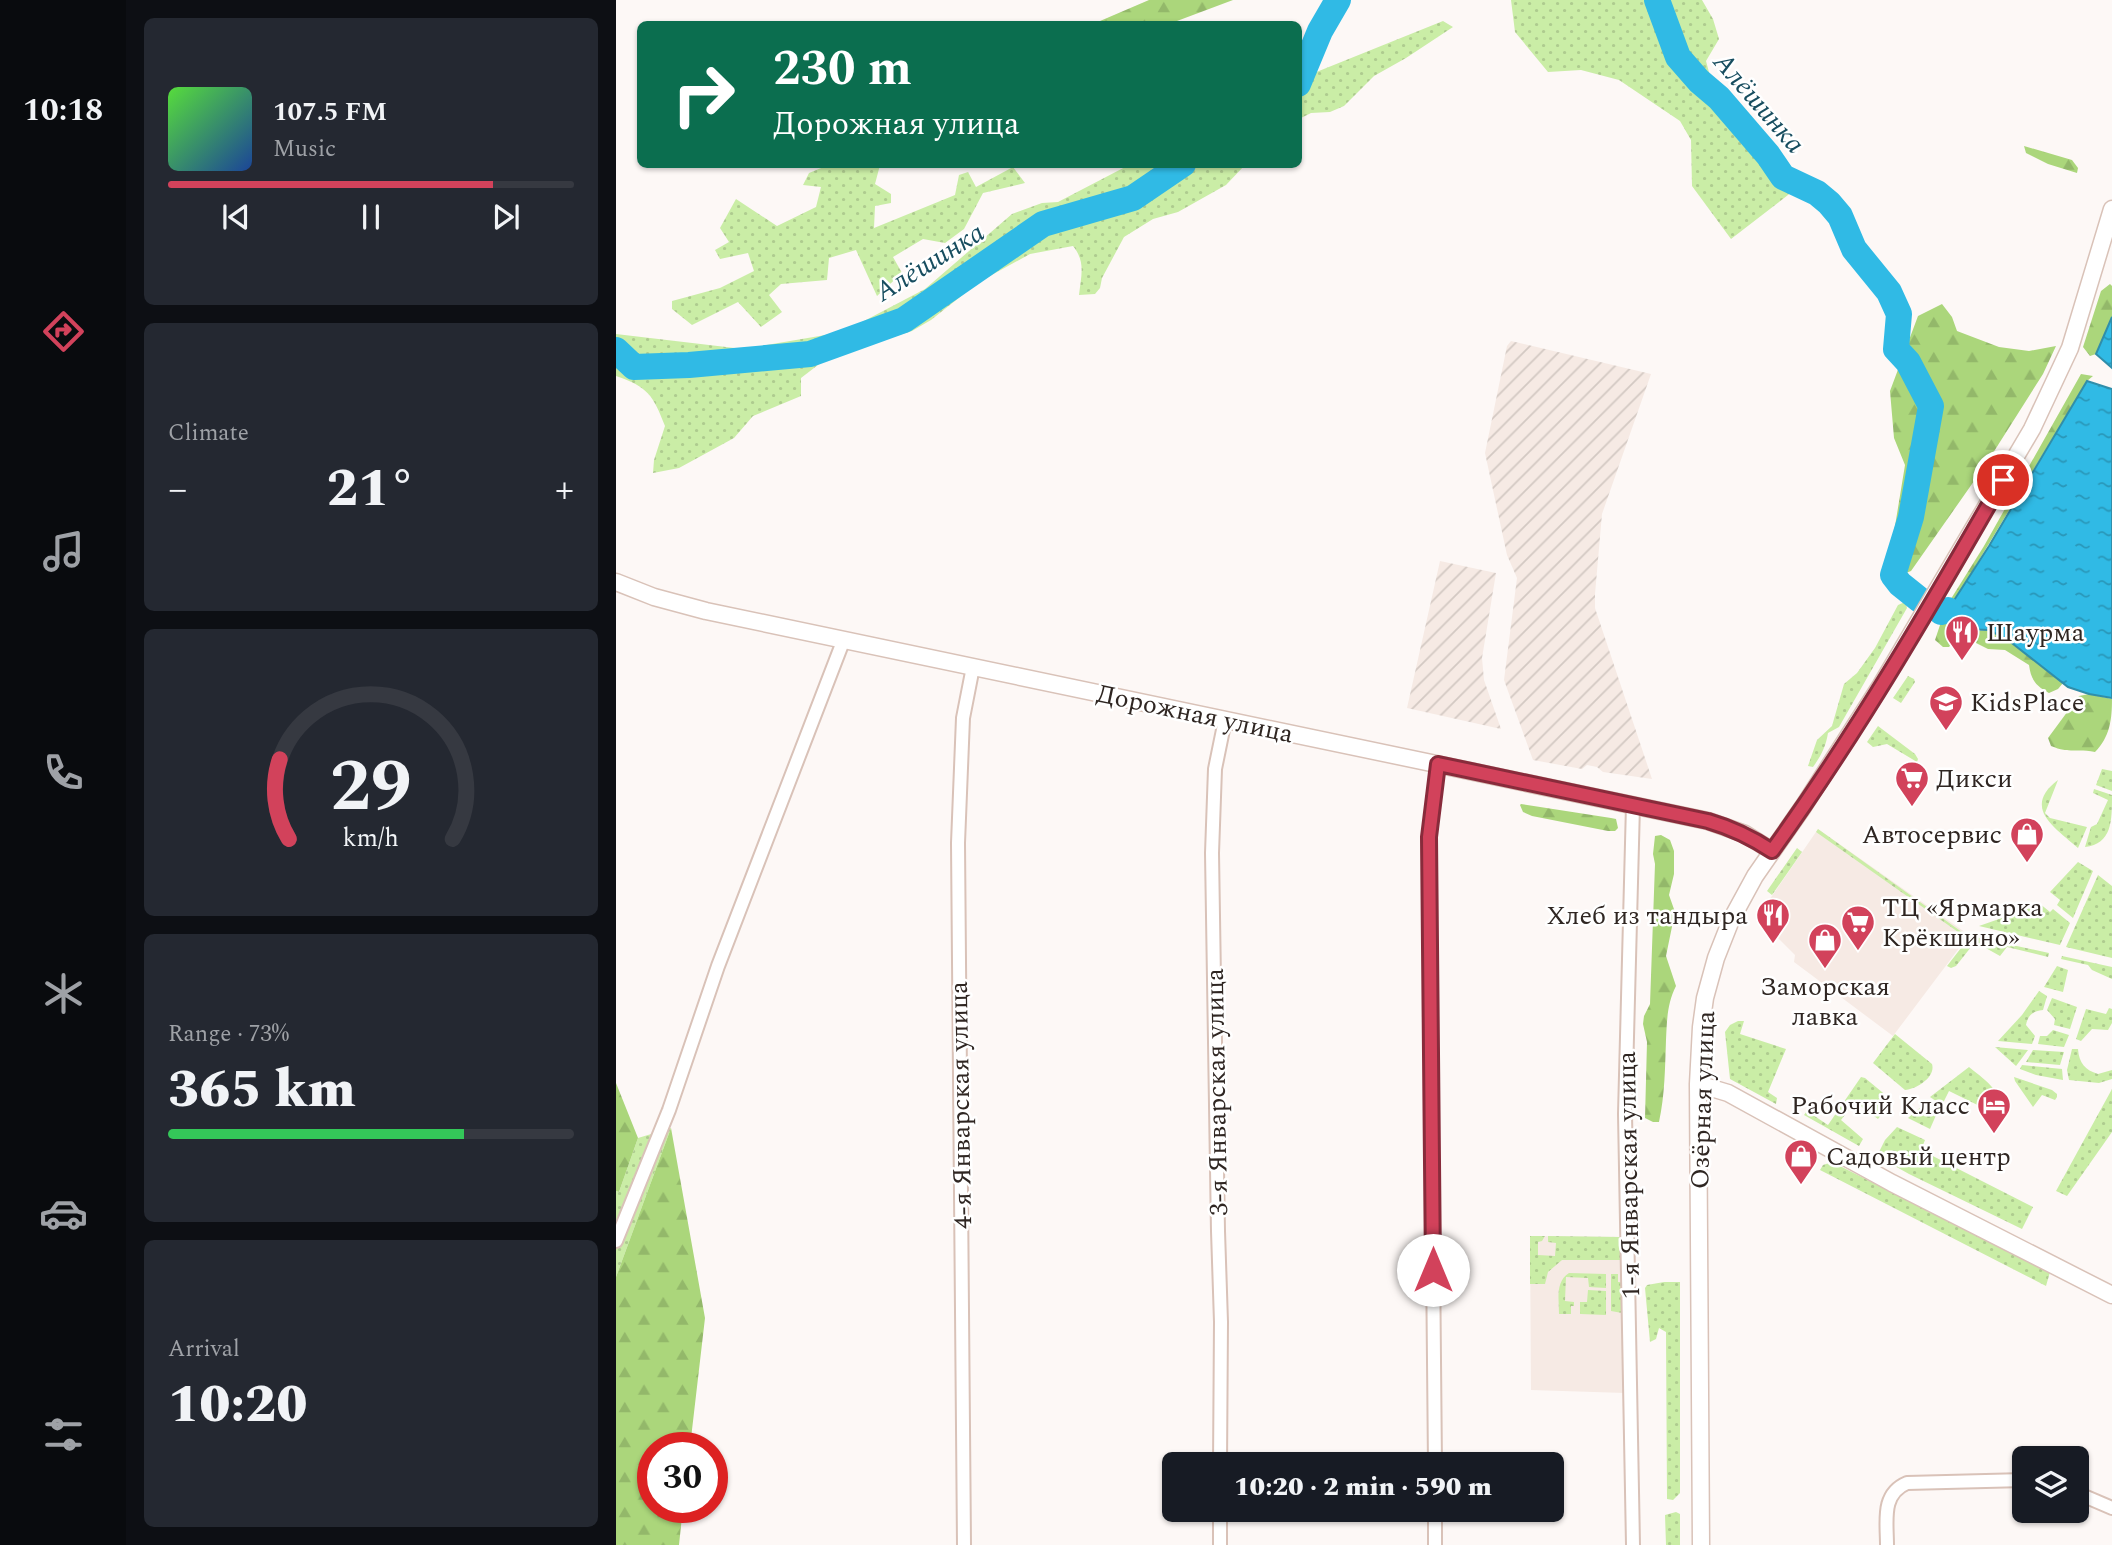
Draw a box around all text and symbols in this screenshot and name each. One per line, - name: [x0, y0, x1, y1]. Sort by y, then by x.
- text: 230 m: [773, 32, 912, 107]
- water label: Алёшинка: [1702, 42, 1815, 163]
- icon: right: [658, 49, 749, 140]
- text: 10:18: [23, 86, 103, 135]
- text: 107.5 FM: [273, 92, 387, 132]
- text: Дорожная улица: [773, 100, 1020, 149]
- text: Music: [273, 132, 336, 167]
- icon: previous: [217, 198, 255, 236]
- icon: pause: [352, 198, 390, 236]
- icon: next: [487, 198, 525, 236]
- water label: Алёшинка: [865, 211, 993, 314]
- icon: directions: [39, 307, 88, 356]
- text: Climate: [168, 416, 249, 451]
- text: 21°: [327, 450, 415, 529]
- pin: [1973, 450, 2033, 510]
- text: −: [168, 461, 187, 519]
- text: +: [555, 461, 574, 519]
- icon: arrive: [1984, 461, 2022, 499]
- icon: music: [39, 527, 88, 576]
- restaurant icon: Шаурма: [1943, 613, 1981, 662]
- place label: Шаурма: [1986, 613, 2085, 653]
- street label: Дорожная улица: [1093, 674, 1297, 754]
- school or university icon: KidsPlace: [1927, 683, 1965, 732]
- place label: KidsPlace: [1970, 683, 2084, 723]
- text: 29: [330, 732, 412, 843]
- icon: phone: [39, 748, 88, 797]
- supermarket icon: Дикси: [1893, 759, 1931, 808]
- place label: Дикси: [1936, 759, 2013, 799]
- place label: Автосервис: [1862, 815, 2002, 855]
- shop icon: Автосервис: [2008, 815, 2046, 864]
- text: km/h: [343, 819, 399, 857]
- place label: ТЦ «Ярмарка Крёкшино»: [1882, 888, 2043, 958]
- place label: Хлеб из тандыра: [1546, 896, 1748, 936]
- restaurant icon: Хлеб из тандыра: [1754, 896, 1792, 945]
- supermarket icon: ТЦ «Ярмарка Крёкшино»: [1839, 903, 1877, 952]
- shop icon: Заморская лавка: [1806, 921, 1844, 970]
- street label: 3-я Январская улица: [1195, 967, 1239, 1216]
- place label: Заморская лавка: [1760, 967, 1890, 1037]
- icon: climate: [39, 969, 88, 1018]
- street label: 4-я Январская улица: [939, 980, 983, 1229]
- street label: Озёрная улица: [1680, 1010, 1726, 1190]
- text: Range · 73%: [168, 1017, 289, 1052]
- street label: 1-я Январская улица: [1607, 1050, 1651, 1299]
- text: 365 km: [168, 1051, 356, 1130]
- place label: Рабочий Класс: [1791, 1086, 1970, 1126]
- hotel icon: Рабочий Класс: [1975, 1086, 2013, 1135]
- shop icon: Садовый центр: [1782, 1137, 1820, 1186]
- place label: Садовый центр: [1826, 1137, 2011, 1177]
- icon: car: [39, 1189, 88, 1238]
- position arrow: [1396, 1233, 1470, 1307]
- text: Arrival: [168, 1332, 240, 1367]
- text: 10:20: [168, 1366, 307, 1445]
- icon: filters: [39, 1410, 88, 1459]
- speed limit sign: 30: [637, 1432, 728, 1523]
- map controls: [2012, 1446, 2089, 1523]
- button: layers: [2012, 1446, 2089, 1523]
- text: 10:20 · 2 min · 590 m: [1234, 1467, 1492, 1507]

